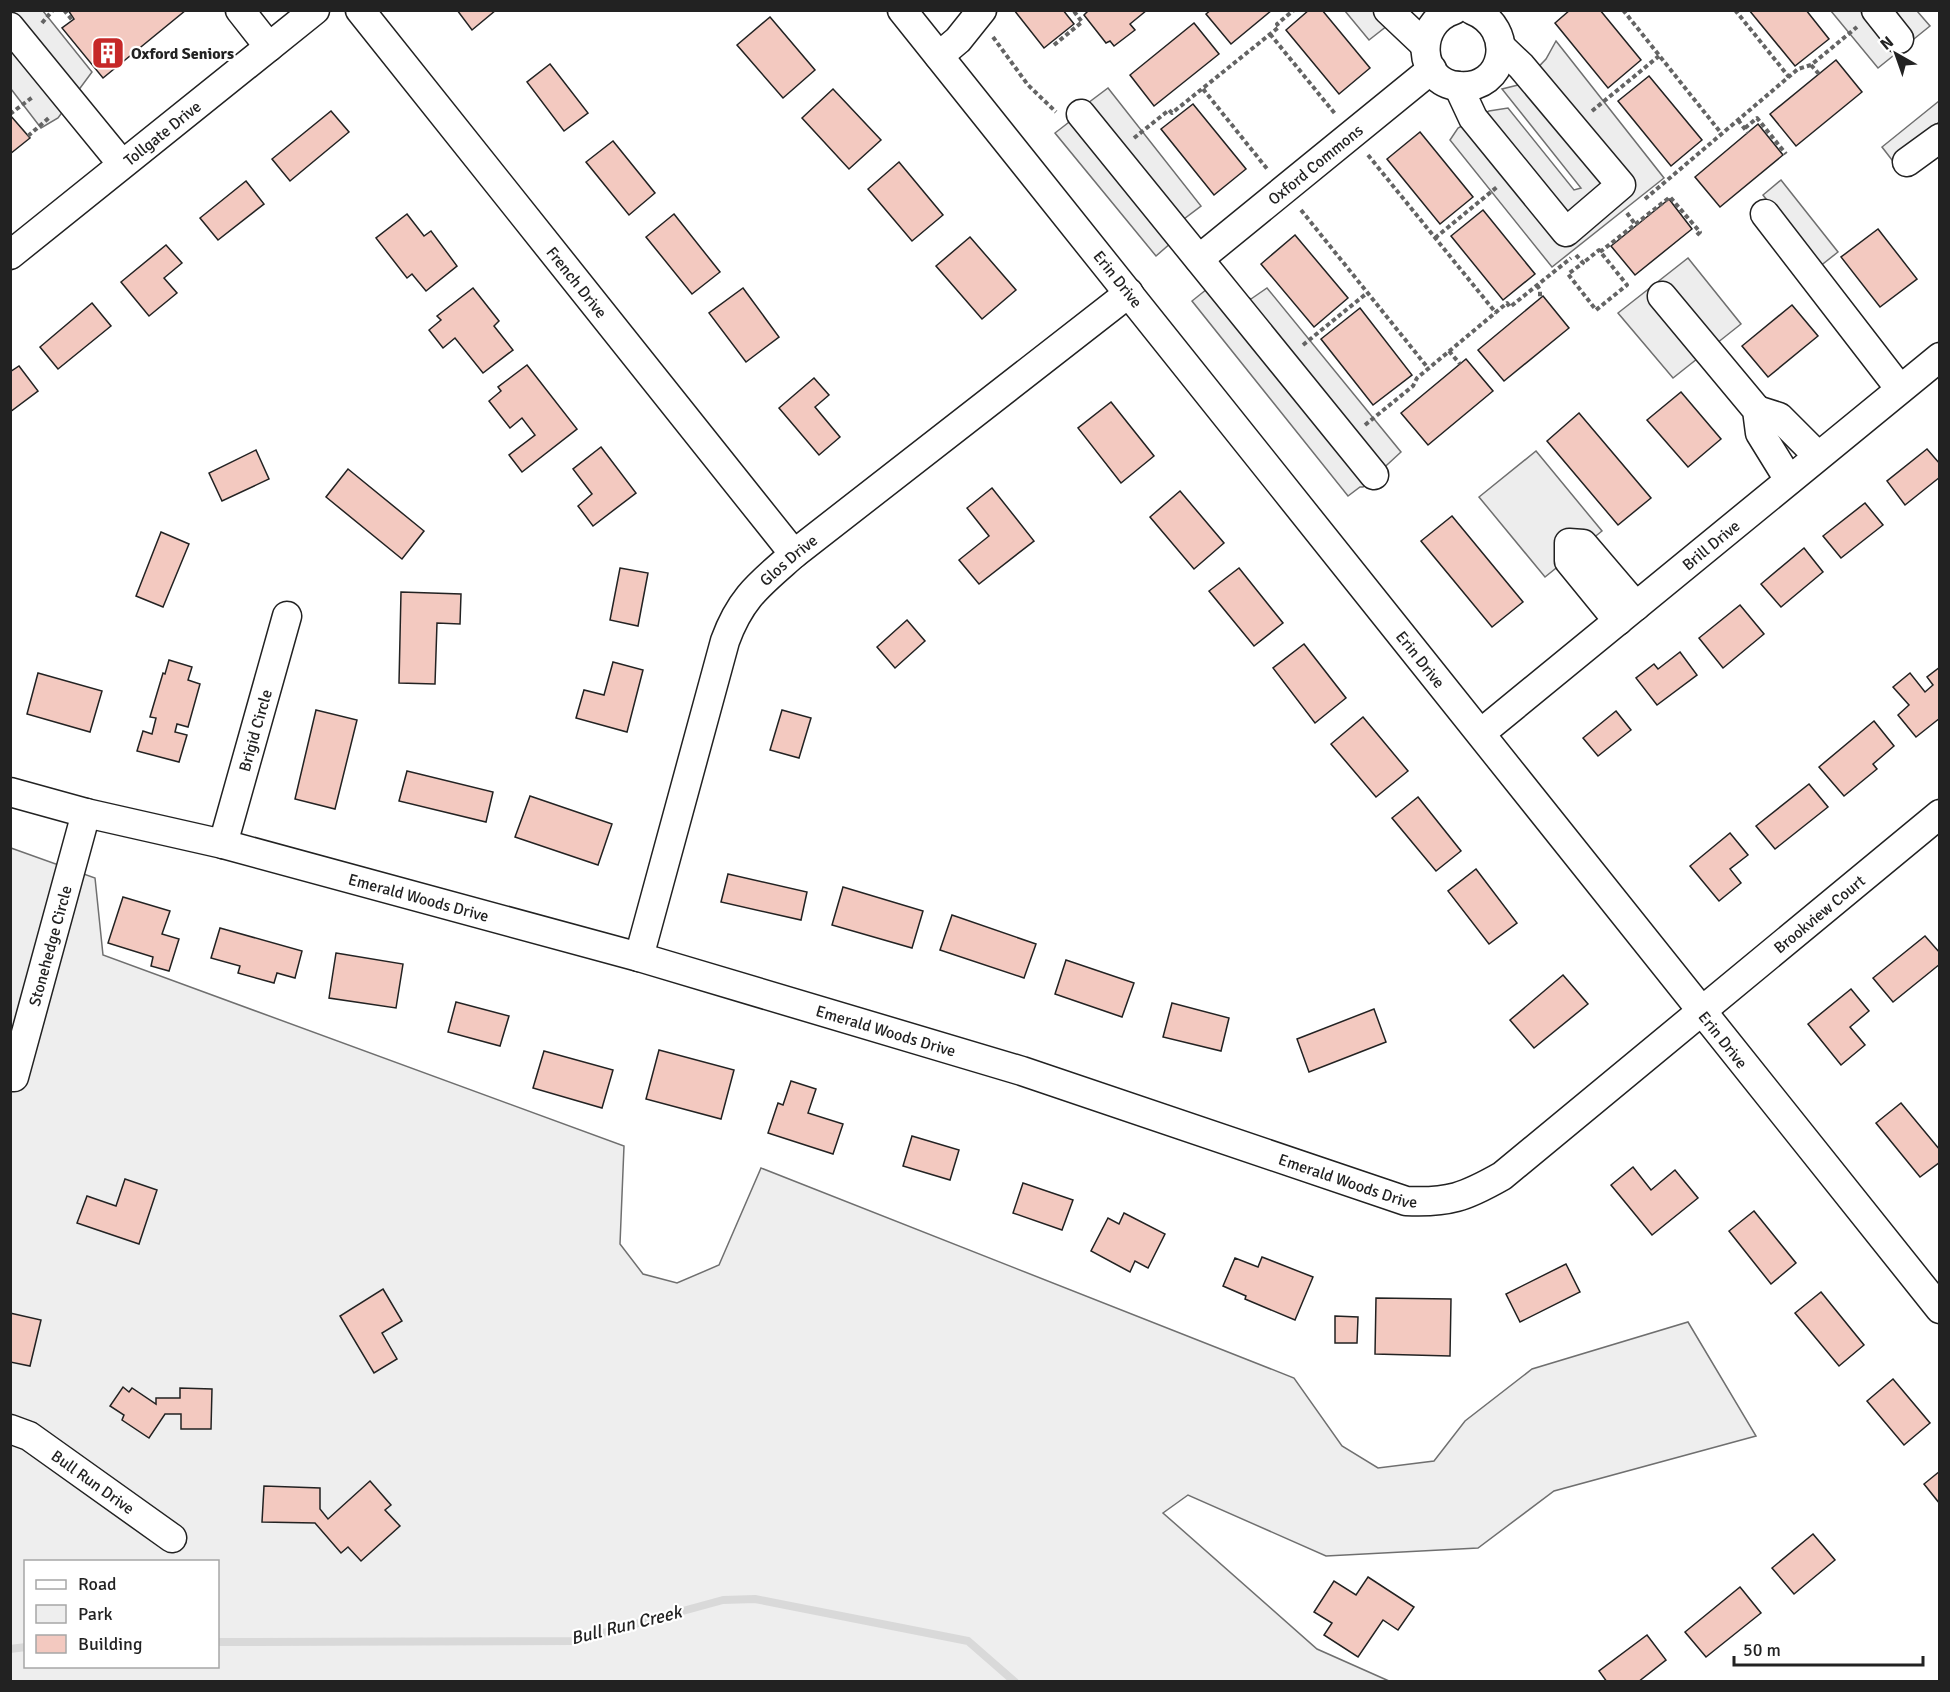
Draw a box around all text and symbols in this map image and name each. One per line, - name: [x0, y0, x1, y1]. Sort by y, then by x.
- north arrow: [1866, 24, 1926, 84]
- text: N: [1876, 32, 1898, 55]
- building icon: Oxford Seniors: [90, 35, 126, 71]
- place label: Oxford Seniors: [131, 44, 234, 64]
- street label: Tollgate Drive: [120, 97, 205, 171]
- street label: Oxford Commons: [1264, 120, 1367, 210]
- street label: French Drive: [542, 243, 611, 322]
- street label: Erin Drive: [1088, 247, 1146, 312]
- street label: Brill Drive: [1679, 516, 1744, 575]
- street label: Glos Drive: [756, 531, 822, 591]
- street label: Erin Drive: [1391, 627, 1449, 693]
- street label: Brigid Circle: [235, 687, 277, 774]
- street label: Emerald Woods Drive: [346, 869, 491, 927]
- street label: Brookview Court: [1770, 871, 1870, 958]
- street label: Stonehedge Circle: [25, 883, 77, 1009]
- street label: Emerald Woods Drive: [813, 1001, 958, 1062]
- street label: Erin Drive: [1694, 1007, 1751, 1073]
- street label: Emerald Woods Drive: [1276, 1150, 1418, 1213]
- street label: Bull Run Drive: [47, 1446, 138, 1519]
- legend: [24, 1560, 219, 1668]
- text: Road: [78, 1573, 117, 1595]
- water label: Bull Run Creek: [568, 1600, 686, 1649]
- text: Park: [78, 1603, 113, 1625]
- scale bar: [1734, 1629, 1923, 1667]
- text: Building: [78, 1633, 142, 1655]
- text: 50 m: [1743, 1639, 1781, 1661]

